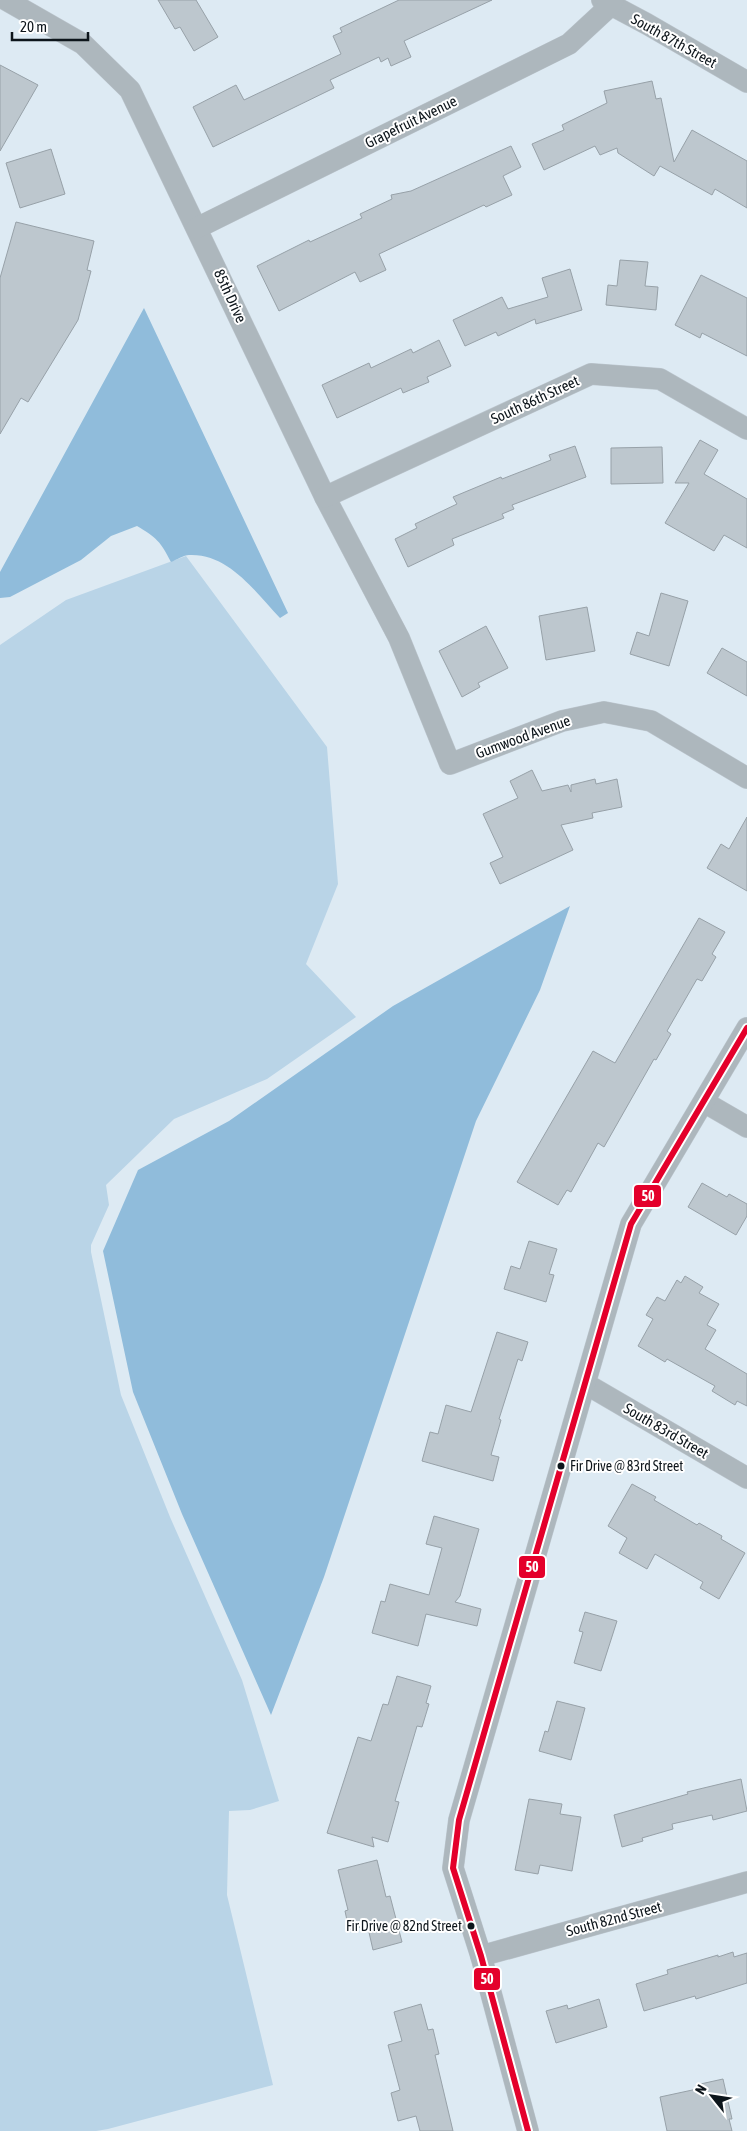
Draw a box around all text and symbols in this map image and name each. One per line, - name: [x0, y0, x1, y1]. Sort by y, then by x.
- scale bar: [12, 10, 89, 42]
- street label: South 87th Street: [629, 10, 720, 71]
- text: 20 m: [20, 18, 47, 35]
- street label: Grapefruit Avenue: [362, 92, 460, 151]
- street label: 85th Drive: [211, 266, 250, 325]
- street label: South 86th Street: [488, 372, 581, 427]
- street label: Gumwood Avenue: [473, 711, 573, 762]
- line badge: 50: [633, 1184, 662, 1208]
- text: 50: [641, 1188, 655, 1204]
- street label: South 83rd Street: [621, 1399, 712, 1462]
- place label: Fir Drive @ 83rd Street: [570, 1458, 683, 1474]
- marker: Fir Drive @ 83rd Street: [556, 1461, 566, 1471]
- line badge: 50: [518, 1555, 546, 1579]
- text: 50: [525, 1559, 539, 1575]
- street label: South 82nd Street: [564, 1898, 663, 1939]
- place label: Fir Drive @ 82nd Street: [346, 1918, 462, 1934]
- marker: Fir Drive @ 82nd Street: [466, 1921, 476, 1931]
- line badge: 50: [473, 1967, 501, 1991]
- text: 50: [480, 1971, 494, 1987]
- north arrow: [687, 2071, 737, 2121]
- text: N: [692, 2082, 710, 2097]

